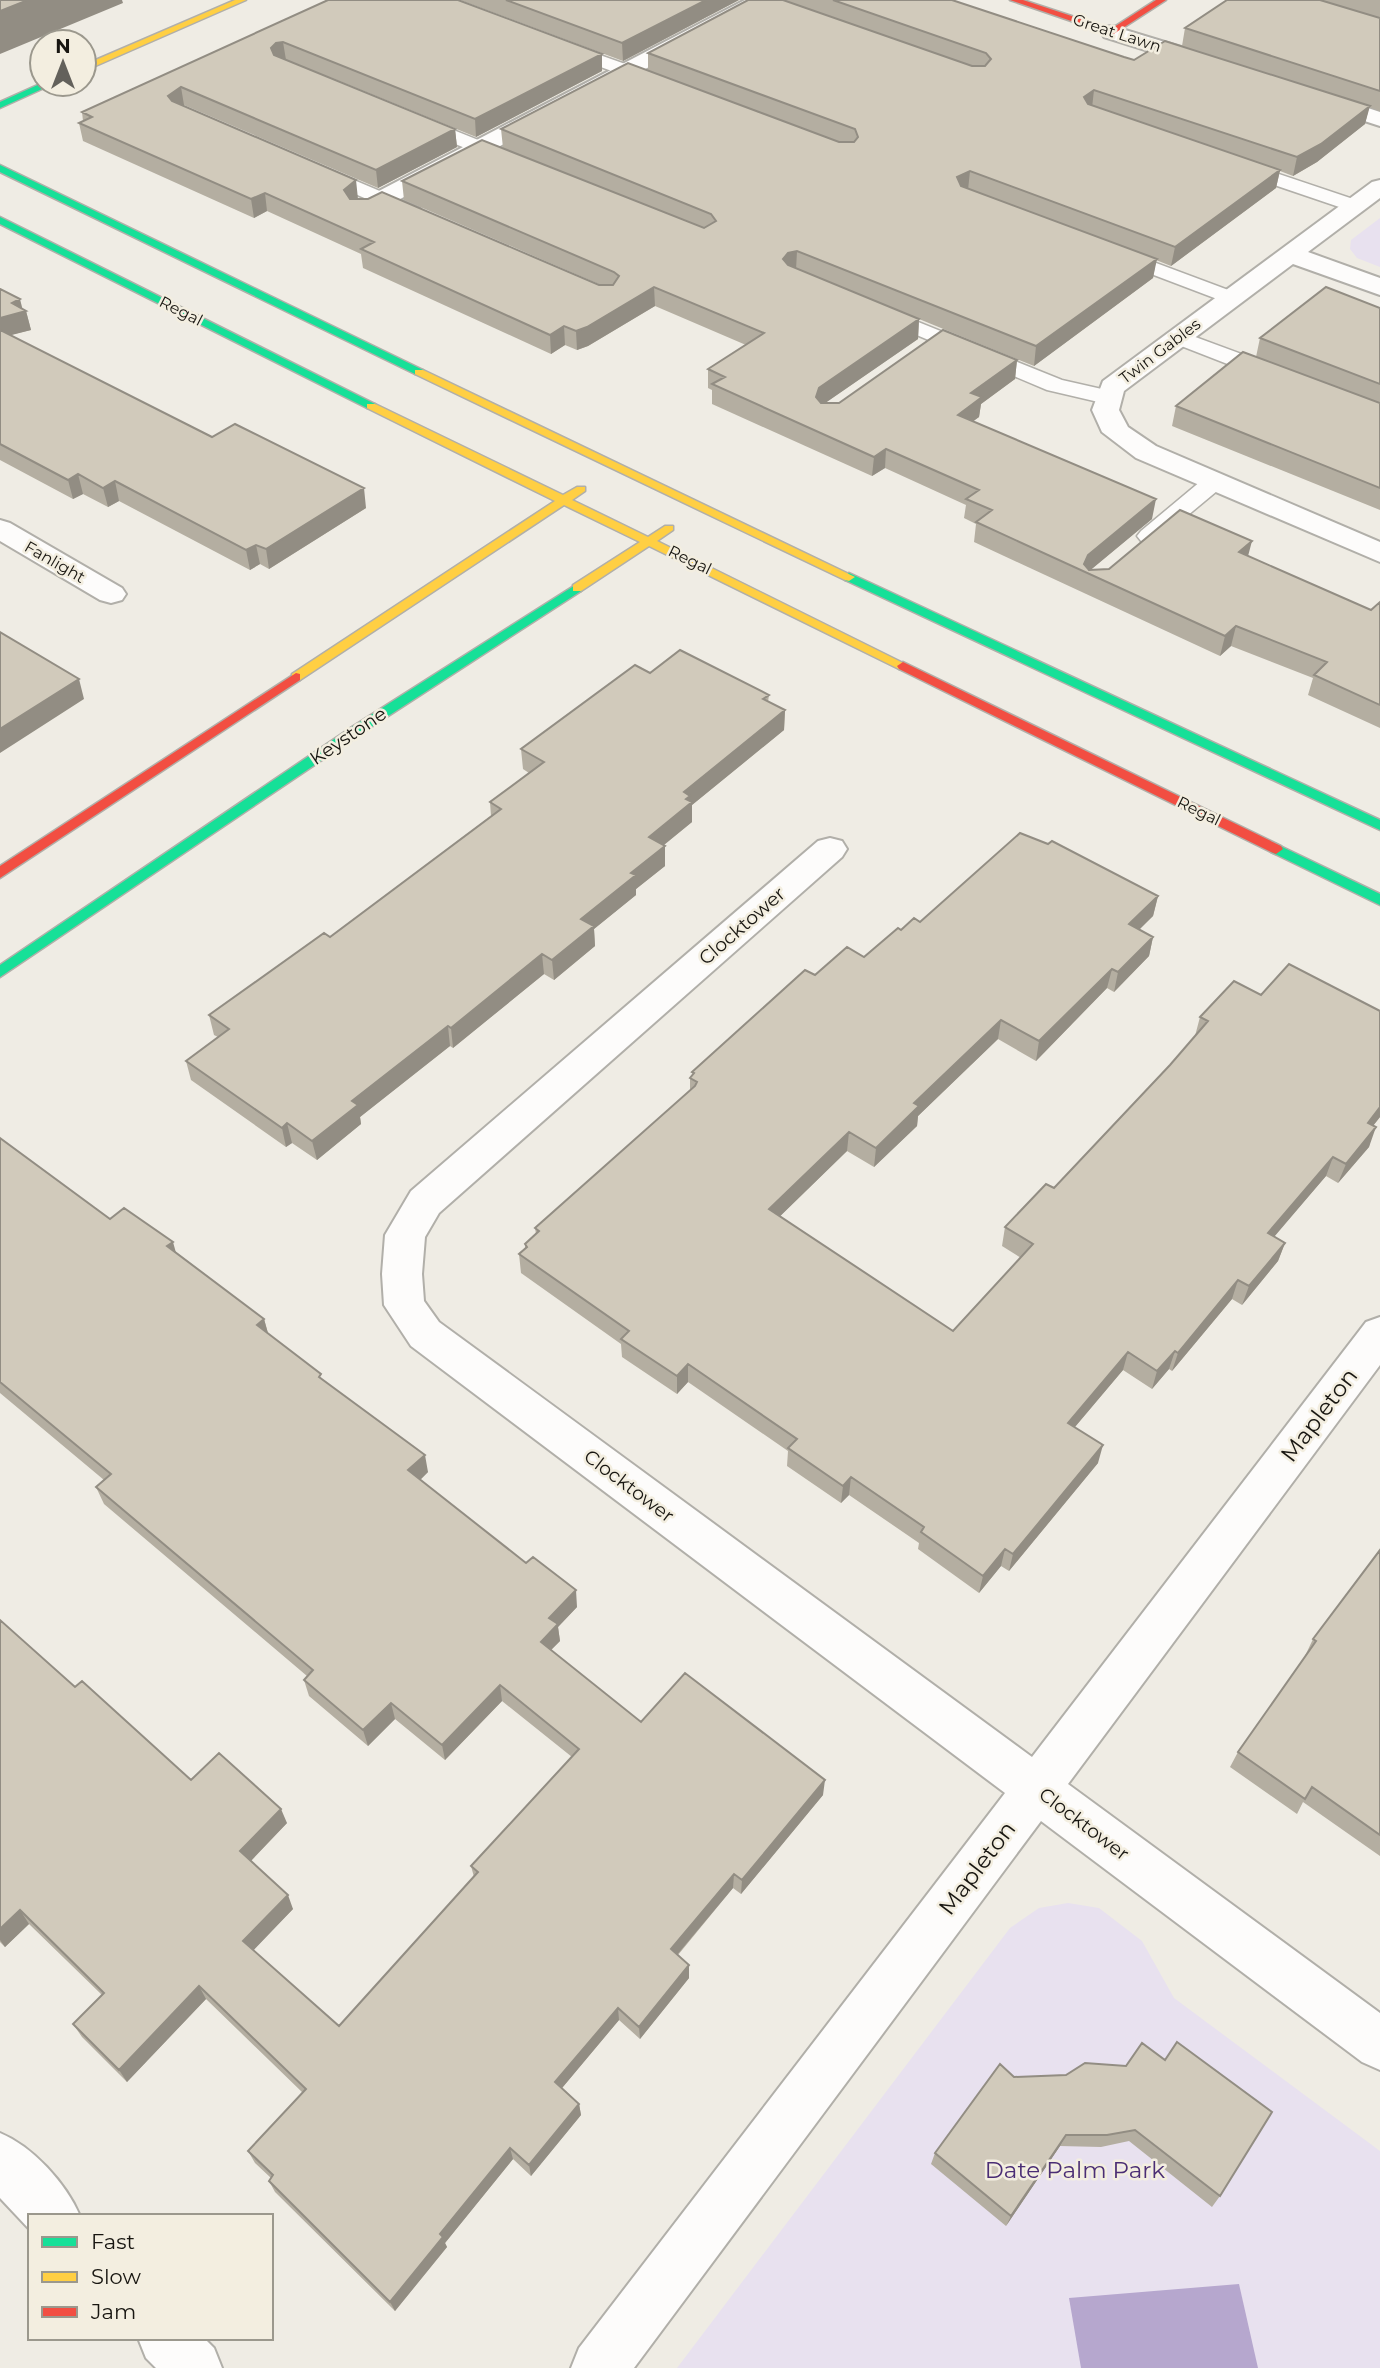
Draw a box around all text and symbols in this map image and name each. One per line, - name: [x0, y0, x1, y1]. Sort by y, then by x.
- street label: Great Lawn: [1070, 10, 1164, 56]
- north arrow: [28, 28, 98, 98]
- text: N: [55, 35, 71, 58]
- street label: Regal: [156, 292, 206, 330]
- street label: Twin Gables: [1116, 314, 1204, 388]
- street label: Fanlight: [21, 537, 89, 587]
- street label: Regal: [665, 541, 715, 579]
- street label: Keystone: [305, 702, 391, 770]
- street label: Regal: [1174, 792, 1224, 830]
- street label: Clocktower: [694, 882, 790, 970]
- street label: Mapleton: [1275, 1363, 1363, 1467]
- street label: Clocktower: [579, 1445, 679, 1527]
- street label: Clocktower: [1034, 1783, 1134, 1865]
- street label: Mapleton: [933, 1816, 1021, 1920]
- park label: Date Palm Park: [985, 2156, 1165, 2184]
- legend: [28, 2214, 273, 2340]
- text: Fast: [91, 2229, 135, 2254]
- text: Slow: [91, 2264, 141, 2289]
- text: Jam: [90, 2299, 136, 2324]

